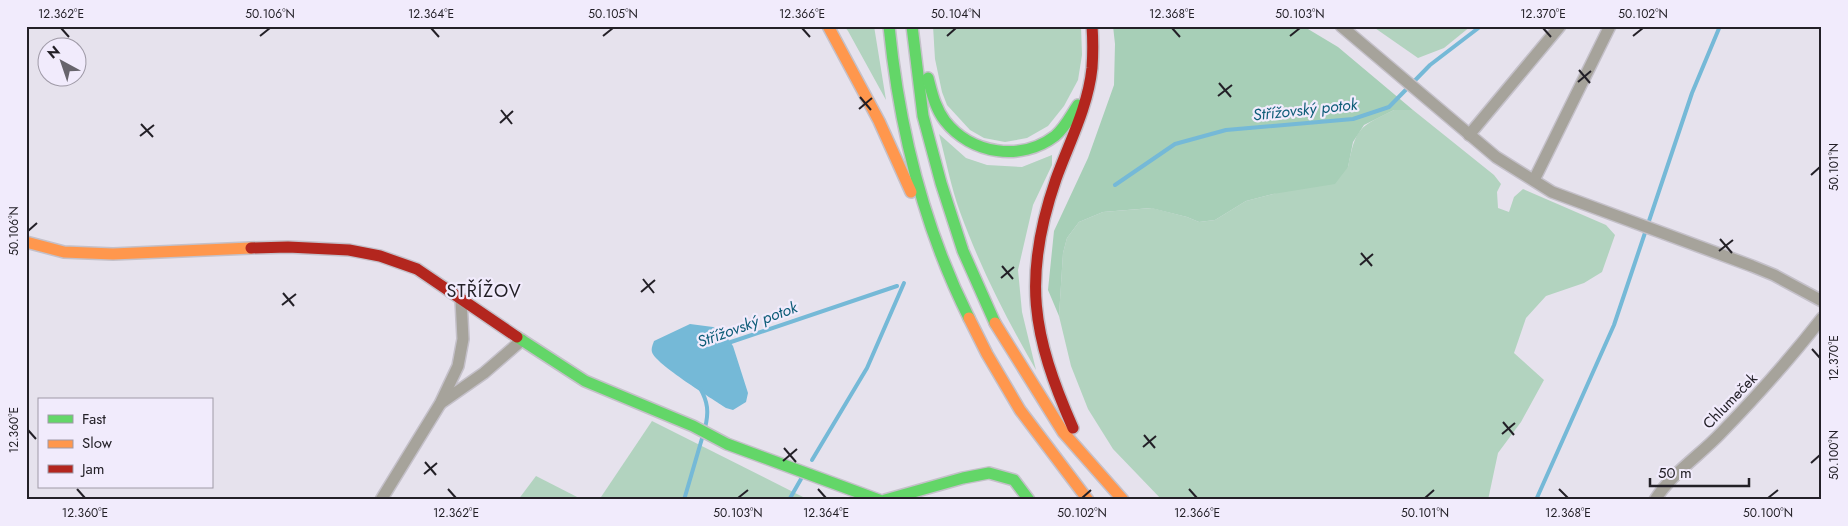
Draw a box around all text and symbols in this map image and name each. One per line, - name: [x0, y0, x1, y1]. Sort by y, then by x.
- text: 12.362°E: [38, 5, 84, 23]
- text: 50.106°N: [245, 5, 295, 23]
- text: 12.364°E: [408, 5, 454, 23]
- text: 50.105°N: [588, 5, 638, 23]
- text: 12.366°E: [779, 5, 825, 23]
- text: 50.104°N: [931, 5, 981, 23]
- text: 12.368°E: [1149, 5, 1195, 23]
- text: 50.103°N: [1275, 5, 1325, 23]
- text: 12.370°E: [1520, 5, 1566, 23]
- text: 50.102°N: [1618, 5, 1668, 23]
- north arrow: [38, 38, 88, 88]
- text: N: [43, 41, 64, 63]
- water label: Střížovský potok: [1252, 92, 1360, 126]
- text: 50.101°N: [1825, 143, 1843, 191]
- text: 50.106°N: [5, 206, 23, 256]
- district label: STŘÍŽOV: [446, 278, 522, 304]
- water label: Střížovský potok: [694, 295, 801, 353]
- text: 12.370°E: [1825, 335, 1843, 381]
- street label: Chlumeček: [1698, 368, 1763, 434]
- legend: [38, 398, 212, 488]
- text: 12.360°E: [5, 407, 23, 453]
- text: Fast: [82, 408, 106, 430]
- text: 50.100°N: [1825, 430, 1843, 480]
- text: Slow: [82, 432, 113, 454]
- scale bar: [1650, 456, 1749, 488]
- text: Jam: [80, 458, 105, 480]
- text: 50 m: [1658, 462, 1692, 484]
- text: 12.360°E: [62, 504, 108, 522]
- text: 12.362°E: [433, 504, 479, 522]
- text: 50.103°N: [713, 504, 763, 522]
- text: 12.364°E: [803, 504, 849, 522]
- text: 50.102°N: [1057, 504, 1107, 522]
- text: 12.366°E: [1174, 504, 1220, 522]
- text: 50.101°N: [1401, 504, 1449, 522]
- text: 12.368°E: [1545, 504, 1591, 522]
- text: 50.100°N: [1743, 504, 1793, 522]

